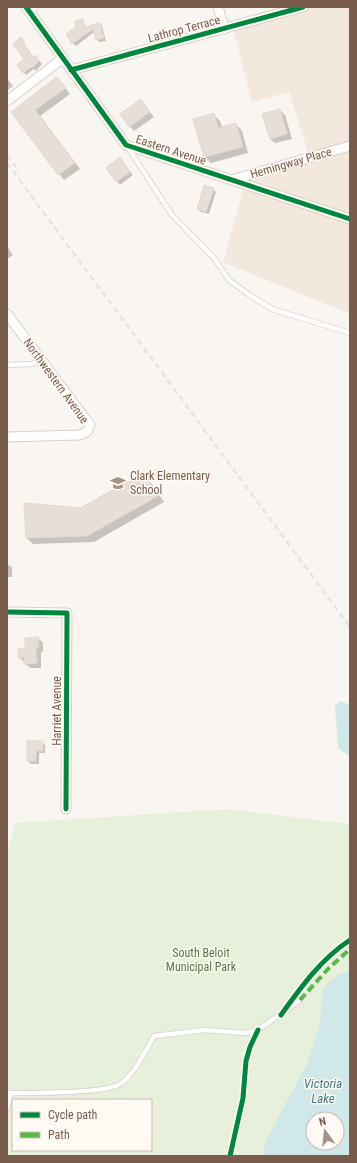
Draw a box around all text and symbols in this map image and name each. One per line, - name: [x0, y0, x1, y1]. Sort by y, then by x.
- street label: Lathrop Terrace: [146, 13, 222, 45]
- street label: Eastern Avenue: [134, 132, 208, 168]
- street label: Hemingway Place: [249, 145, 334, 181]
- street label: Northwestern Avenue: [20, 336, 92, 427]
- place label: Clark Elementary School: [130, 469, 210, 497]
- school or university icon: Clark Elementary School: [109, 474, 127, 492]
- street label: Harriet Avenue: [50, 676, 64, 746]
- park label: South Beloit Municipal Park: [166, 946, 237, 974]
- water label: Victoria Lake: [304, 1076, 342, 1106]
- legend: [12, 1099, 152, 1151]
- text: Cycle path: [48, 1108, 98, 1122]
- north arrow: [305, 1111, 345, 1151]
- text: N: [318, 1115, 328, 1129]
- text: Path: [48, 1128, 70, 1142]

